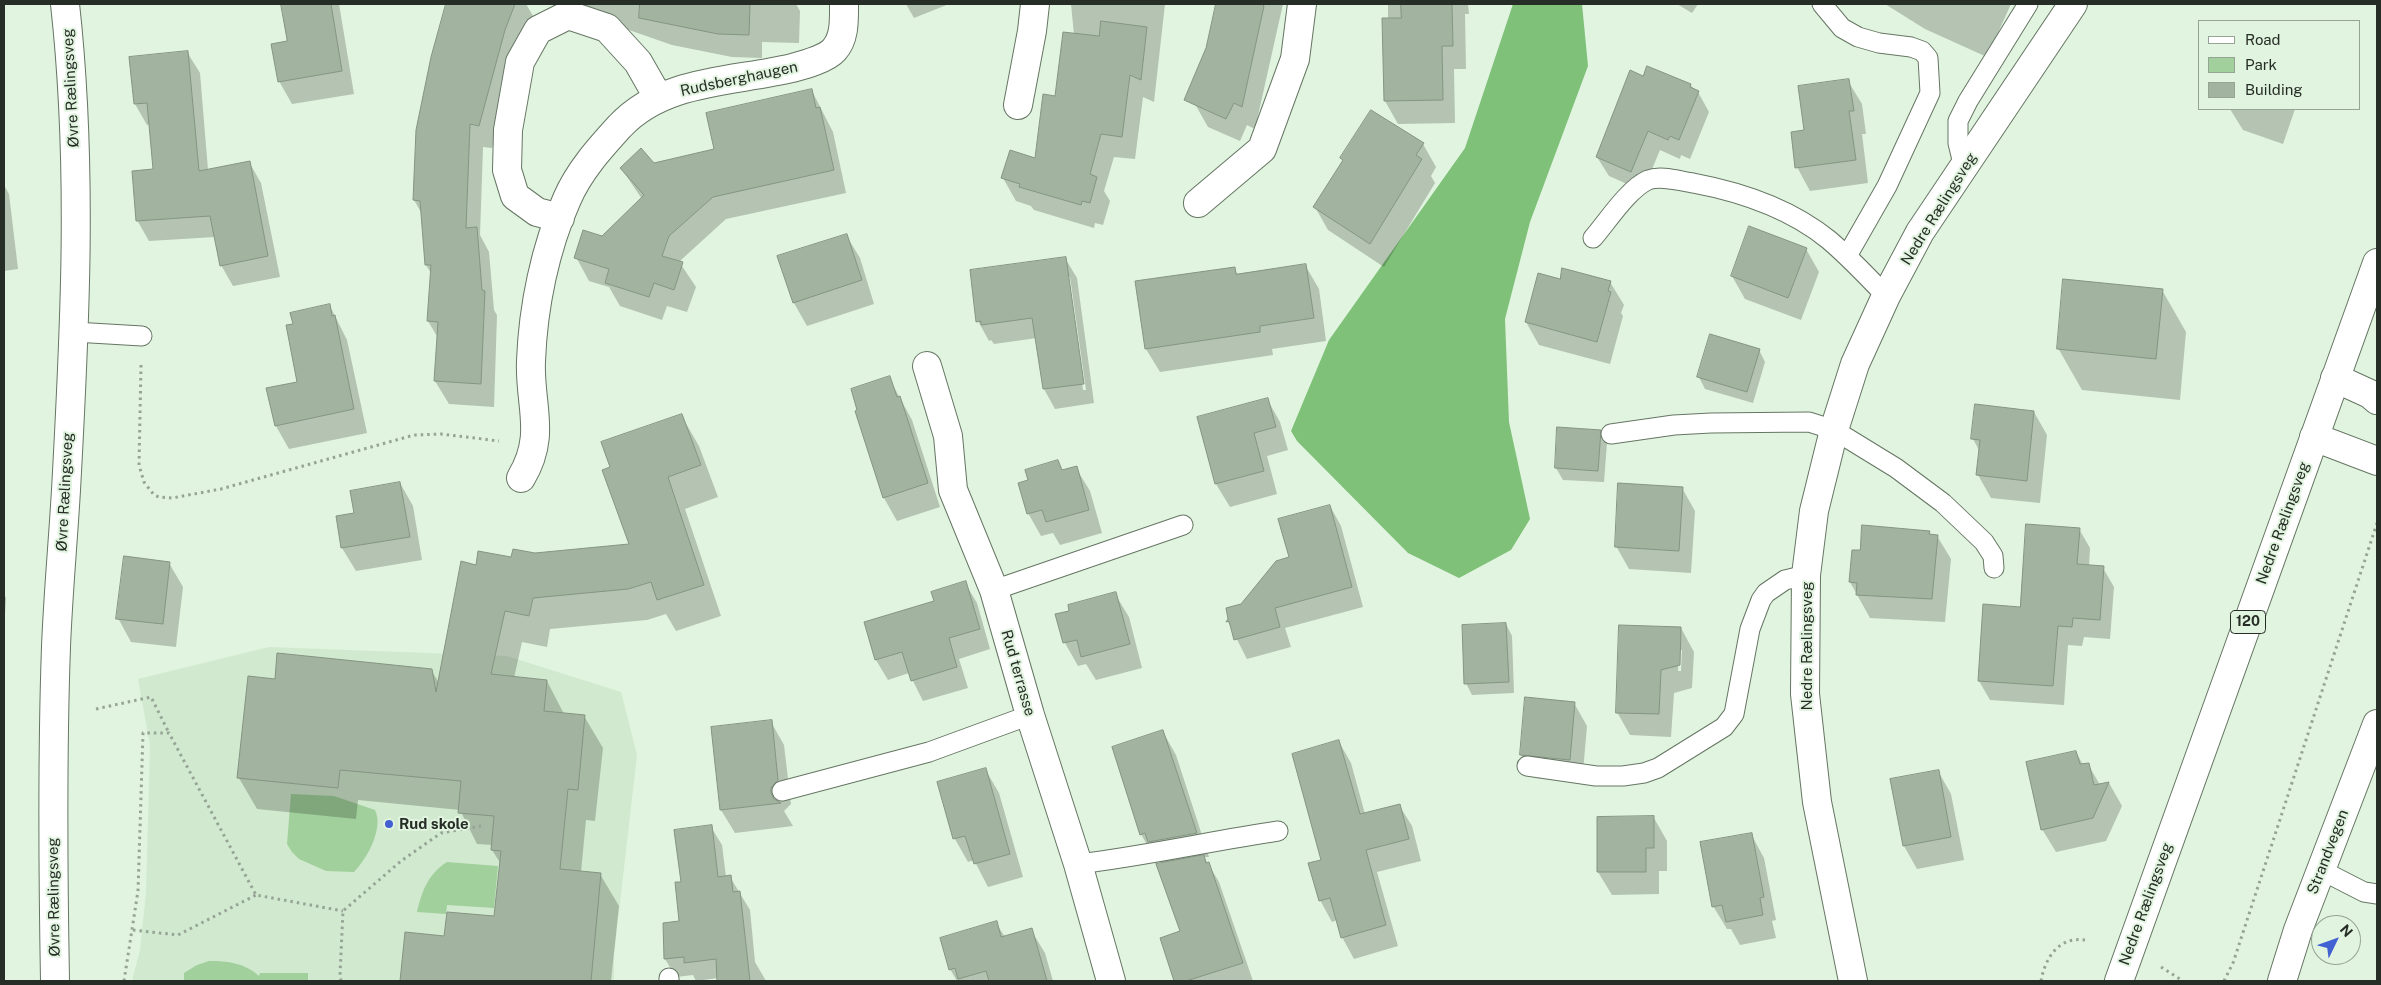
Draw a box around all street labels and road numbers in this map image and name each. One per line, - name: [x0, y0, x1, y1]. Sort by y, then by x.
- street label: Øvre Rælingsveg: [59, 28, 83, 148]
- street label: Rudsberghaugen: [679, 58, 799, 100]
- street label: Nedre Rælingsveg: [1897, 149, 1981, 269]
- street label: Øvre Rælingsveg: [53, 432, 77, 552]
- street label: Nedre Rælingsveg: [2252, 459, 2314, 587]
- street label: Nedre Rælingsveg: [1798, 581, 1816, 711]
- road number: 120: [2230, 610, 2266, 634]
- street label: Rud terrasse: [997, 628, 1039, 718]
- street label: Strandvegen: [2304, 807, 2352, 897]
- street label: Øvre Rælingsveg: [44, 837, 64, 957]
- street label: Nedre Rælingsveg: [2115, 840, 2177, 968]

